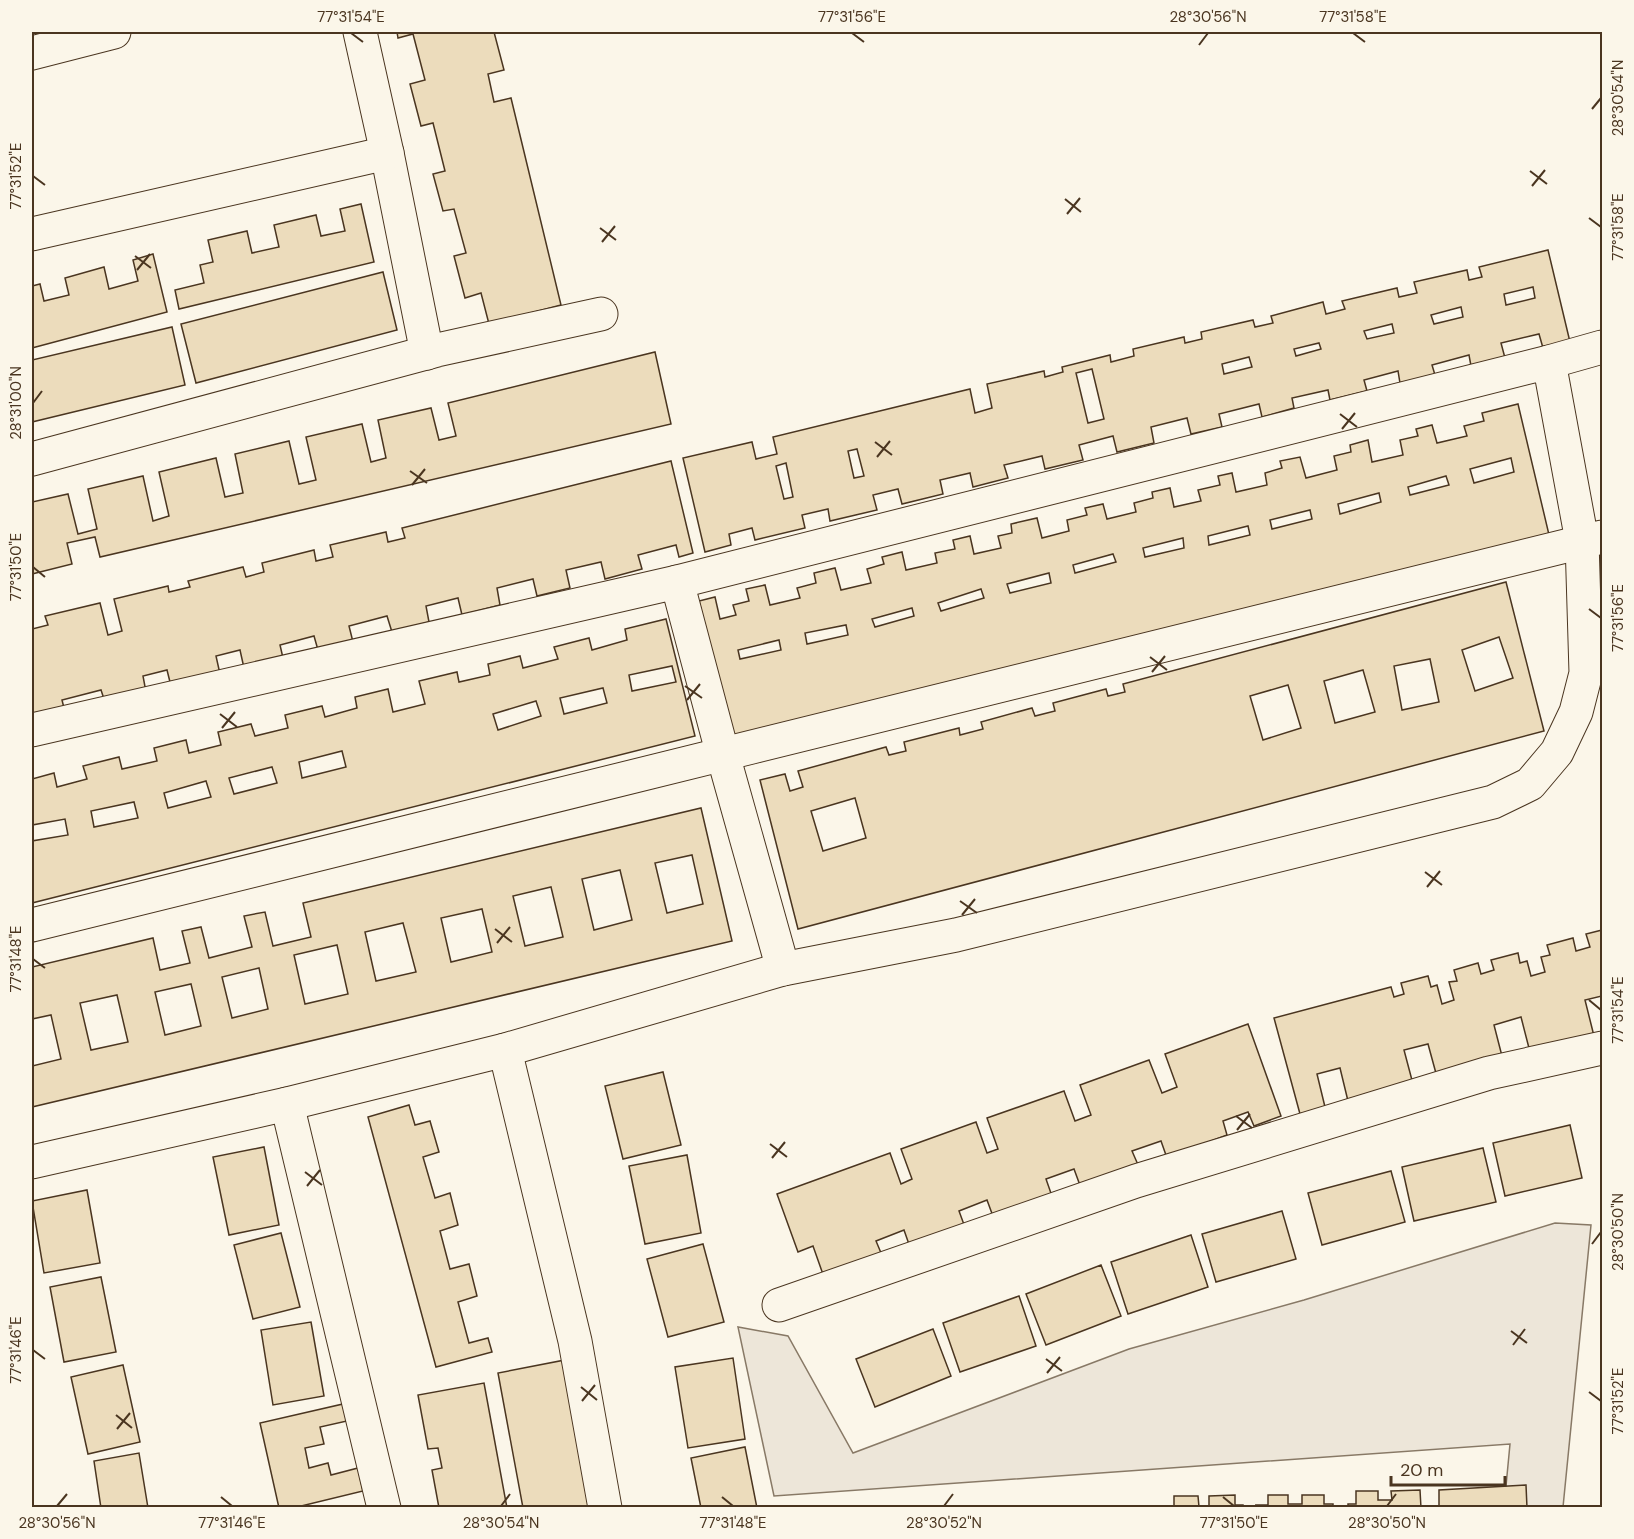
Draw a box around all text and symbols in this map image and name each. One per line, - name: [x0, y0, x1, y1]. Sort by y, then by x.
- text: 77°31'54"E: [317, 7, 385, 27]
- text: 77°31'56"E: [818, 7, 886, 27]
- text: 28°30'56"N: [1169, 7, 1247, 27]
- text: 77°31'58"E: [1319, 7, 1387, 27]
- text: 28°30'54"N: [1608, 60, 1628, 136]
- text: 77°31'52"E: [6, 143, 26, 209]
- text: 77°31'58"E: [1608, 193, 1628, 261]
- text: 28°31'00"N: [6, 366, 26, 440]
- text: 77°31'50"E: [6, 533, 26, 601]
- text: 77°31'56"E: [1608, 584, 1628, 652]
- text: 77°31'48"E: [6, 925, 26, 993]
- text: 77°31'54"E: [1608, 976, 1628, 1044]
- text: 28°30'50"N: [1608, 1193, 1628, 1271]
- text: 77°31'46"E: [6, 1316, 26, 1384]
- text: 77°31'52"E: [1608, 1368, 1628, 1434]
- scale bar: [1391, 1449, 1505, 1487]
- text: 20 m: [1400, 1458, 1443, 1482]
- text: 28°30'56"N: [18, 1513, 96, 1533]
- text: 77°31'46"E: [198, 1513, 266, 1533]
- text: 28°30'54"N: [463, 1513, 539, 1533]
- text: 77°31'48"E: [699, 1513, 767, 1533]
- text: 28°30'52"N: [906, 1513, 982, 1533]
- text: 77°31'50"E: [1200, 1513, 1268, 1533]
- text: 28°30'50"N: [1348, 1513, 1426, 1533]

